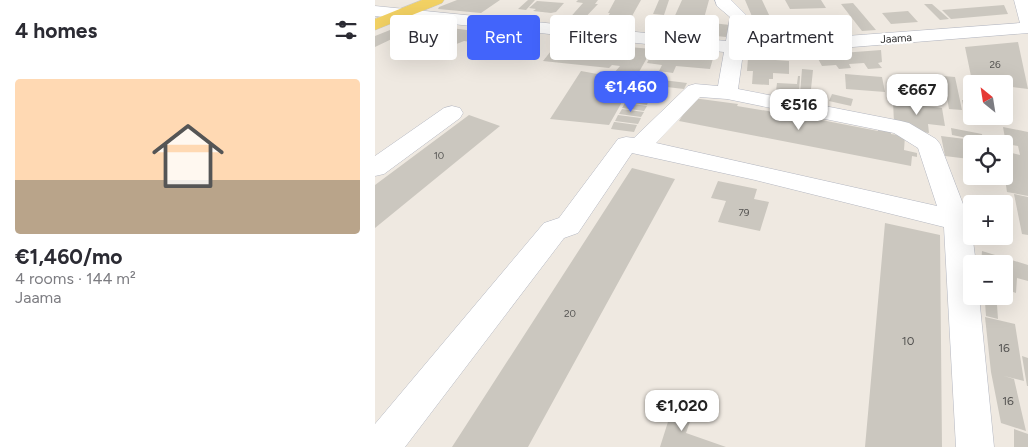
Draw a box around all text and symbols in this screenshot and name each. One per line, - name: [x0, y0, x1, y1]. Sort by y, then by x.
- chip: Buy: [390, 15, 457, 60]
- chip: Rent: [467, 15, 540, 60]
- chip: Filters: [550, 15, 635, 60]
- chip: New: [645, 15, 719, 60]
- chip: Apartment: [729, 15, 852, 60]
- icon: filters: [332, 16, 360, 44]
- text: 4 homes: [15, 18, 97, 43]
- street label: Jaama: [880, 31, 912, 46]
- house number: 26: [989, 58, 1001, 71]
- pin: €1,460: [590, 70, 672, 113]
- pin: €667: [887, 74, 947, 116]
- north arrow: [963, 75, 1013, 125]
- map controls: [963, 75, 1013, 305]
- text: €1,460: [605, 77, 657, 96]
- text: €667: [898, 80, 936, 99]
- pin: €516: [769, 88, 829, 131]
- text: €516: [781, 95, 817, 114]
- icon: home: [143, 111, 233, 201]
- button: locate: [963, 135, 1013, 185]
- house number: 10: [434, 149, 444, 162]
- button: +: [963, 195, 1013, 245]
- house number: 79: [738, 206, 750, 219]
- text: €1,460/mo: [15, 244, 123, 269]
- button: −: [963, 255, 1013, 305]
- text: 4 rooms · 144 m²: [15, 269, 136, 288]
- text: Jaama: [15, 288, 61, 307]
- house number: 20: [564, 307, 576, 320]
- house number: 10: [902, 334, 915, 348]
- house number: 16: [998, 341, 1010, 355]
- pin: €1,020: [641, 390, 723, 432]
- house number: 16: [1002, 394, 1014, 408]
- text: €1,020: [656, 396, 708, 415]

